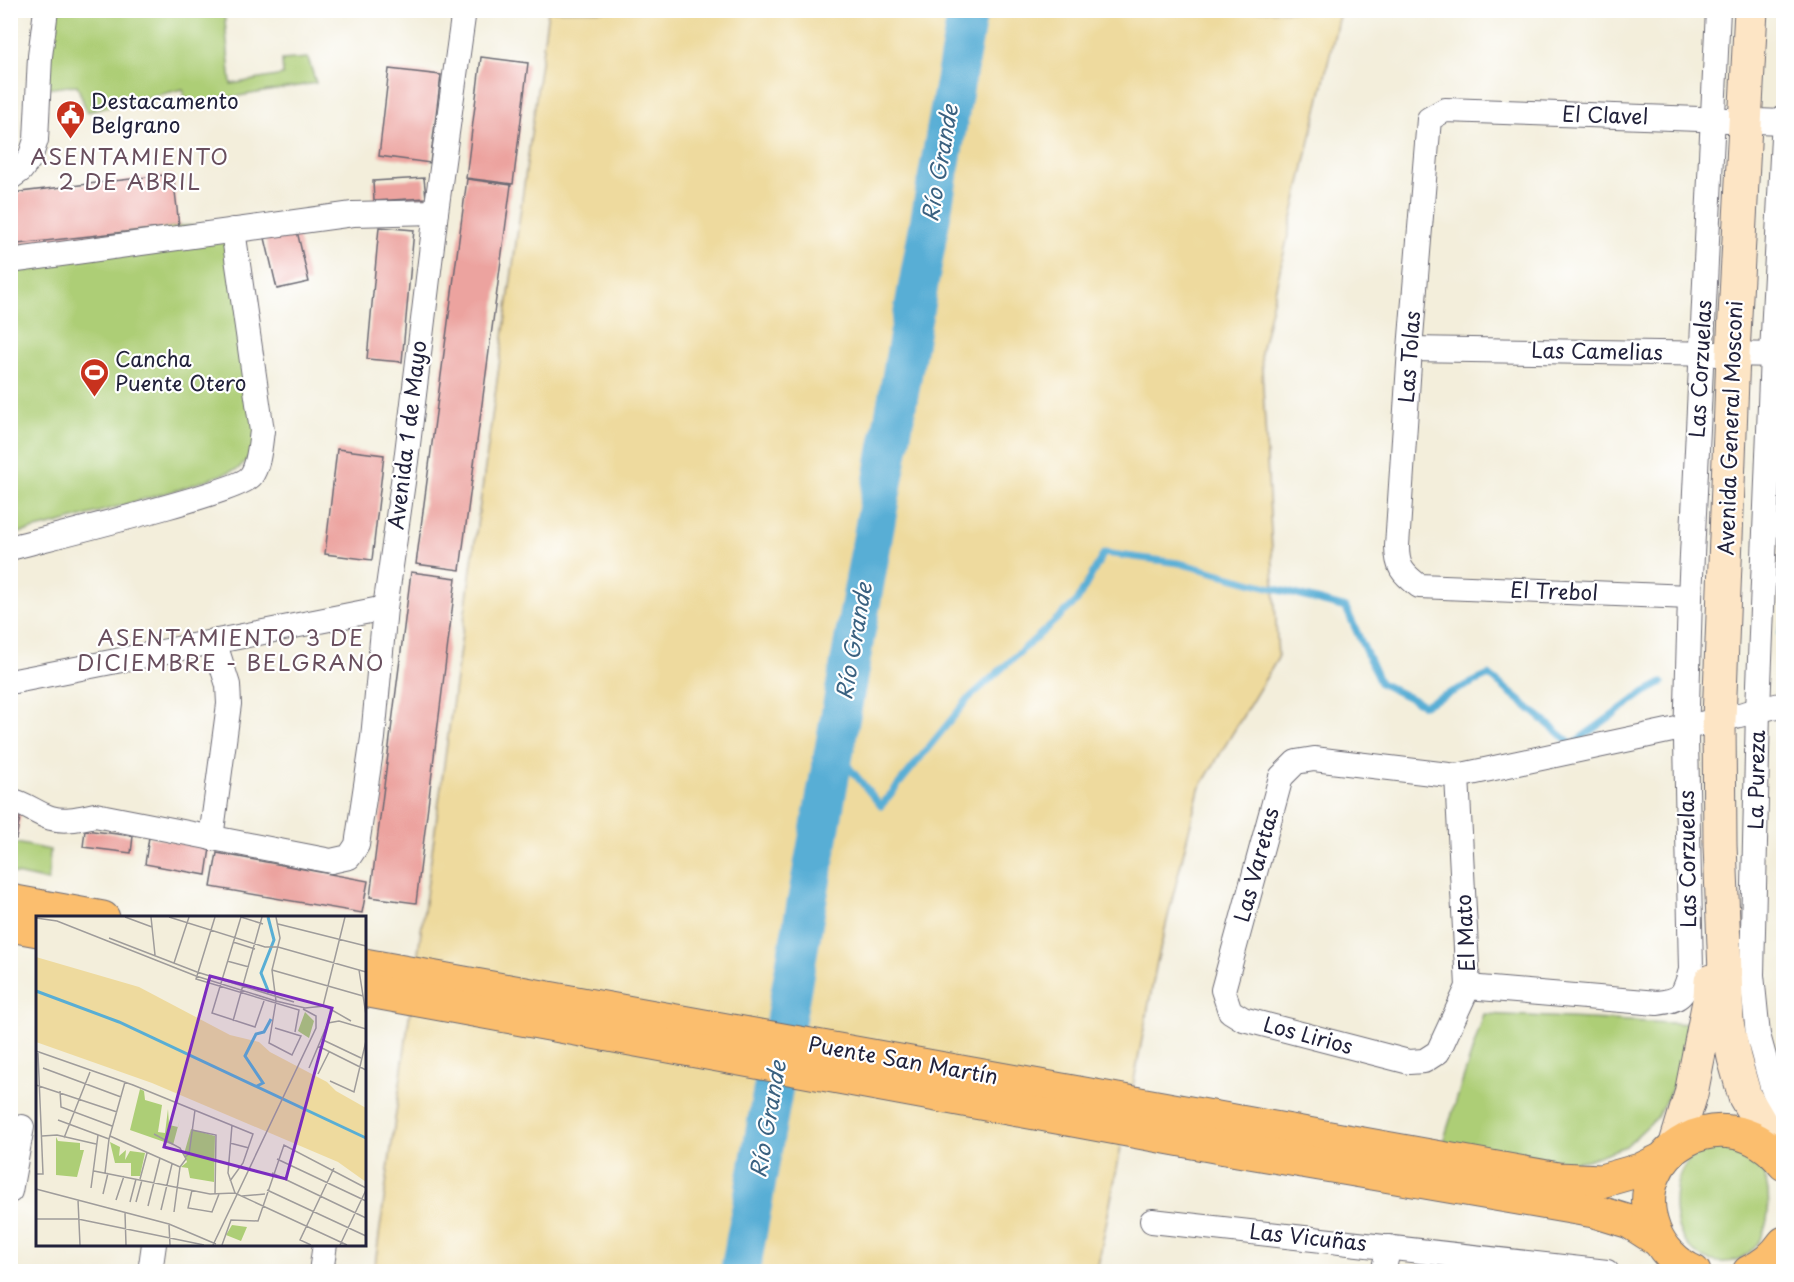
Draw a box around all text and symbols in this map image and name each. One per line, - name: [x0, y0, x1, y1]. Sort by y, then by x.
- place label: Destacamento Belgrano: [91, 84, 239, 140]
- street label: El Clavel: [1561, 97, 1649, 131]
- public building icon: Destacamento Belgrano: [54, 98, 86, 140]
- water label: Río Grande: [912, 101, 965, 224]
- district label: ASENTAMIENTO 2 DE ABRIL: [30, 139, 230, 197]
- street label: Las Corzuelas: [1679, 299, 1719, 439]
- street label: Avenida General Mosconi: [1709, 300, 1749, 556]
- street label: Las Tolas: [1389, 310, 1427, 404]
- street label: Las Camelias: [1531, 333, 1663, 367]
- street label: Avenida 1 de Mayo: [379, 338, 433, 531]
- place label: Cancha Puente Otero: [115, 342, 246, 398]
- sports icon: Cancha Puente Otero: [78, 356, 110, 398]
- street label: El Trebol: [1510, 572, 1599, 608]
- water label: Río Grande: [826, 579, 879, 702]
- district label: ASENTAMIENTO 3 DE DICIEMBRE - BELGRANO: [77, 620, 385, 678]
- street label: La Pureza: [1738, 730, 1772, 830]
- street label: Las Corzuelas: [1669, 790, 1703, 928]
- street label: Las Varetas: [1224, 804, 1286, 925]
- street label: El Mato: [1446, 893, 1482, 973]
- inset map: [36, 916, 366, 1246]
- street label: Los Lirios: [1260, 1007, 1357, 1061]
- street label: Puente San Martín: [806, 1027, 1001, 1091]
- water label: Río Grande: [740, 1057, 793, 1180]
- street label: Las Vicuñas: [1248, 1214, 1368, 1258]

